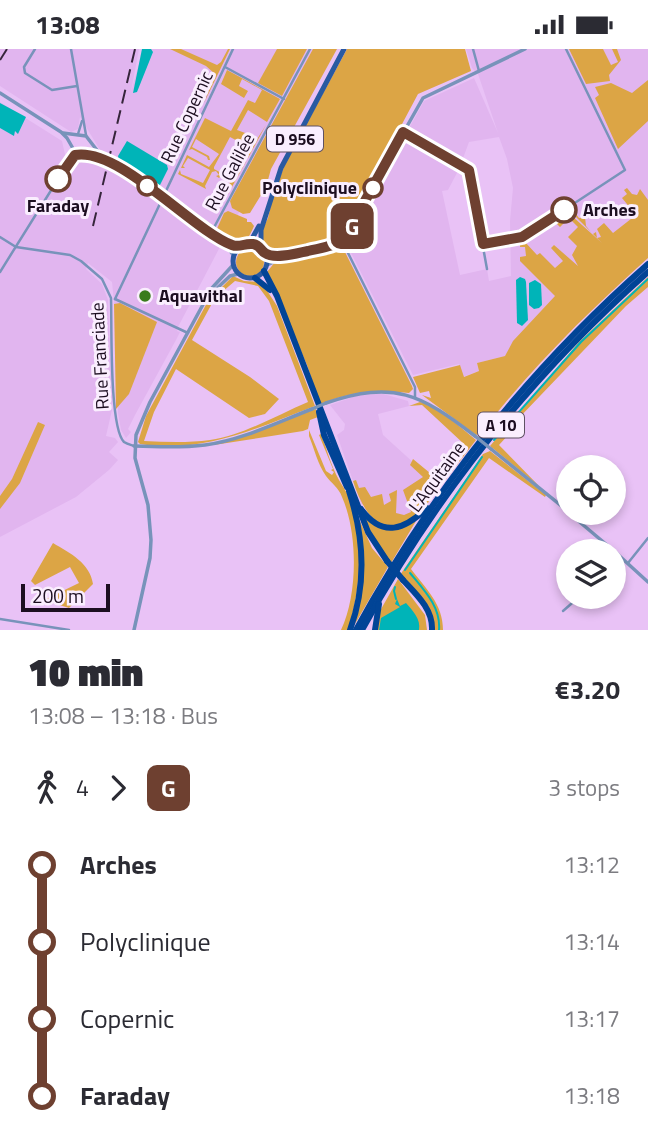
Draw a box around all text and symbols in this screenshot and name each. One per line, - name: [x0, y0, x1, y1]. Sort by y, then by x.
- text: 13:08: [35, 5, 100, 44]
- street label: Rue Copernic: [153, 66, 220, 167]
- road number: D 956: [267, 127, 323, 151]
- street label: Rue Galilée: [198, 128, 261, 215]
- marker: Faraday: [45, 166, 71, 192]
- place label: Polyclinique: [262, 174, 357, 201]
- unlabelled marker: [137, 176, 157, 196]
- marker: Polyclinique: [363, 178, 383, 198]
- place label: Faraday: [27, 192, 89, 219]
- place label: Arches: [583, 196, 636, 223]
- marker: Arches: [551, 197, 577, 223]
- line badge: G: [329, 203, 375, 249]
- text: G: [345, 208, 359, 244]
- place label: Aquavithal: [159, 282, 243, 309]
- marker: Aquavithal: [137, 288, 153, 304]
- street label: Rue Franciade: [83, 302, 116, 410]
- road number: A 10: [478, 413, 524, 437]
- street label: L'Aquitaine: [402, 436, 471, 518]
- map controls: [556, 455, 626, 609]
- button: locate: [556, 455, 626, 525]
- button: layers: [556, 539, 626, 609]
- scale bar: [21, 581, 110, 613]
- text: 200 m: [32, 581, 84, 610]
- text: 10 min: [28, 643, 143, 701]
- text: €3.20: [555, 670, 620, 709]
- text: 13:08 – 13:18 · Bus: [28, 698, 218, 733]
- icon: walk: [28, 769, 66, 807]
- icon: forward: [99, 769, 137, 807]
- text: 4: [76, 770, 89, 805]
- text: G: [161, 770, 176, 806]
- text: 3 stops: [548, 770, 620, 805]
- text: Arches: [80, 845, 157, 884]
- text: 13:12: [563, 847, 620, 882]
- text: Polyclinique: [80, 922, 211, 961]
- text: 13:14: [563, 924, 620, 959]
- text: Copernic: [80, 999, 174, 1038]
- text: 13:17: [563, 1001, 620, 1036]
- text: Faraday: [80, 1076, 170, 1115]
- text: 13:18: [563, 1078, 620, 1113]

